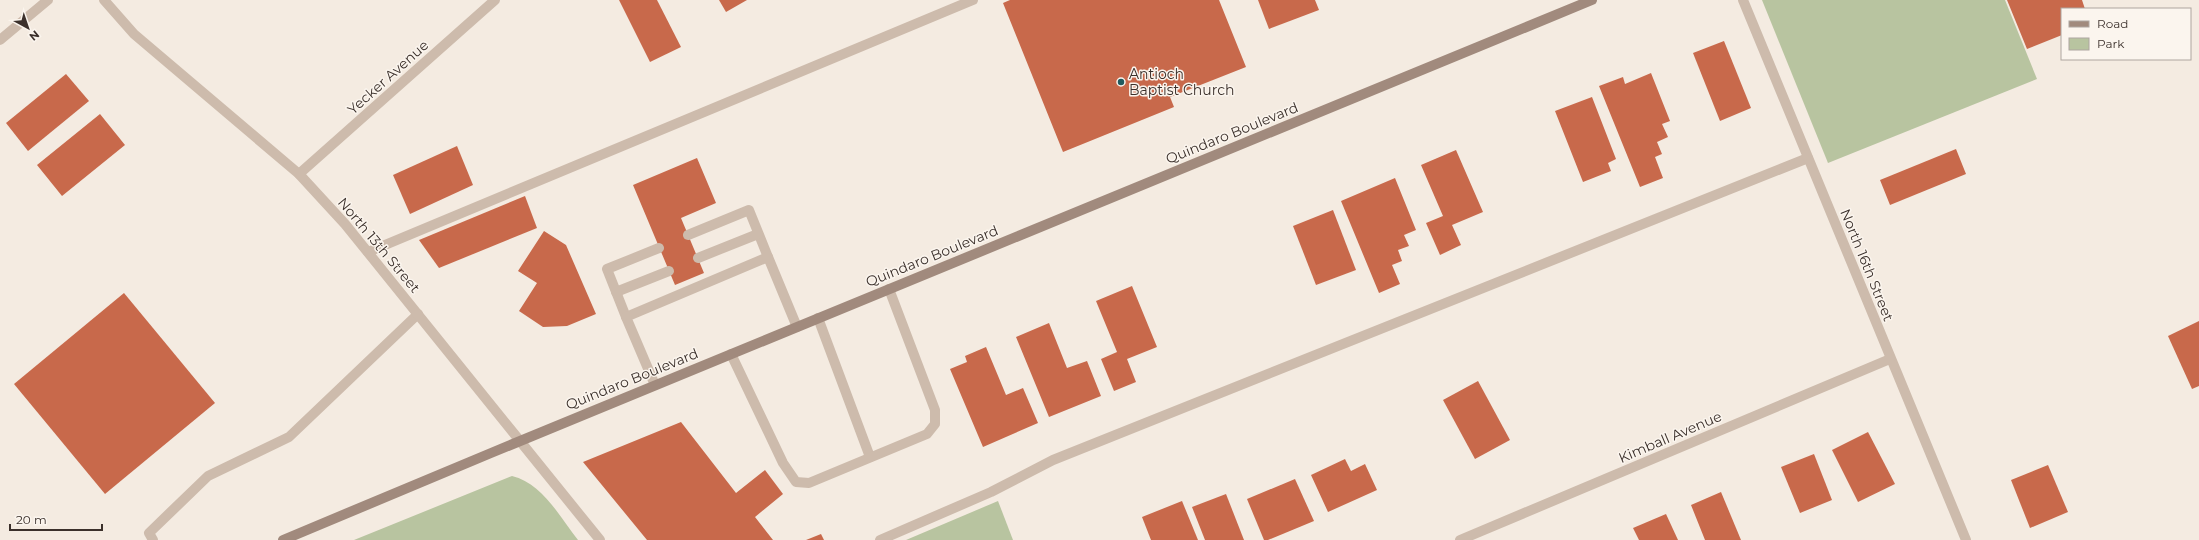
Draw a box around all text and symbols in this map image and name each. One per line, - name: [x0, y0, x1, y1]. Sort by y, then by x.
- north arrow: [8, 8, 48, 48]
- legend: [2061, 8, 2191, 60]
- text: Road: [2097, 16, 2128, 31]
- text: N: [27, 27, 42, 44]
- street label: Yecker Avenue: [344, 36, 432, 118]
- text: Park: [2097, 36, 2125, 51]
- place label: Antioch Baptist Church: [1129, 65, 1234, 99]
- marker: Antioch Baptist Church: [1116, 77, 1126, 87]
- street label: Quindaro Boulevard: [1163, 98, 1301, 168]
- street label: North 13th Street: [334, 194, 424, 297]
- street label: North 16th Street: [1836, 206, 1898, 324]
- street label: Quindaro Boulevard: [863, 221, 1001, 291]
- street label: Quindaro Boulevard: [563, 344, 701, 414]
- street label: Kimball Avenue: [1616, 407, 1724, 467]
- scale bar: [10, 506, 102, 532]
- text: 20 m: [16, 512, 47, 527]

